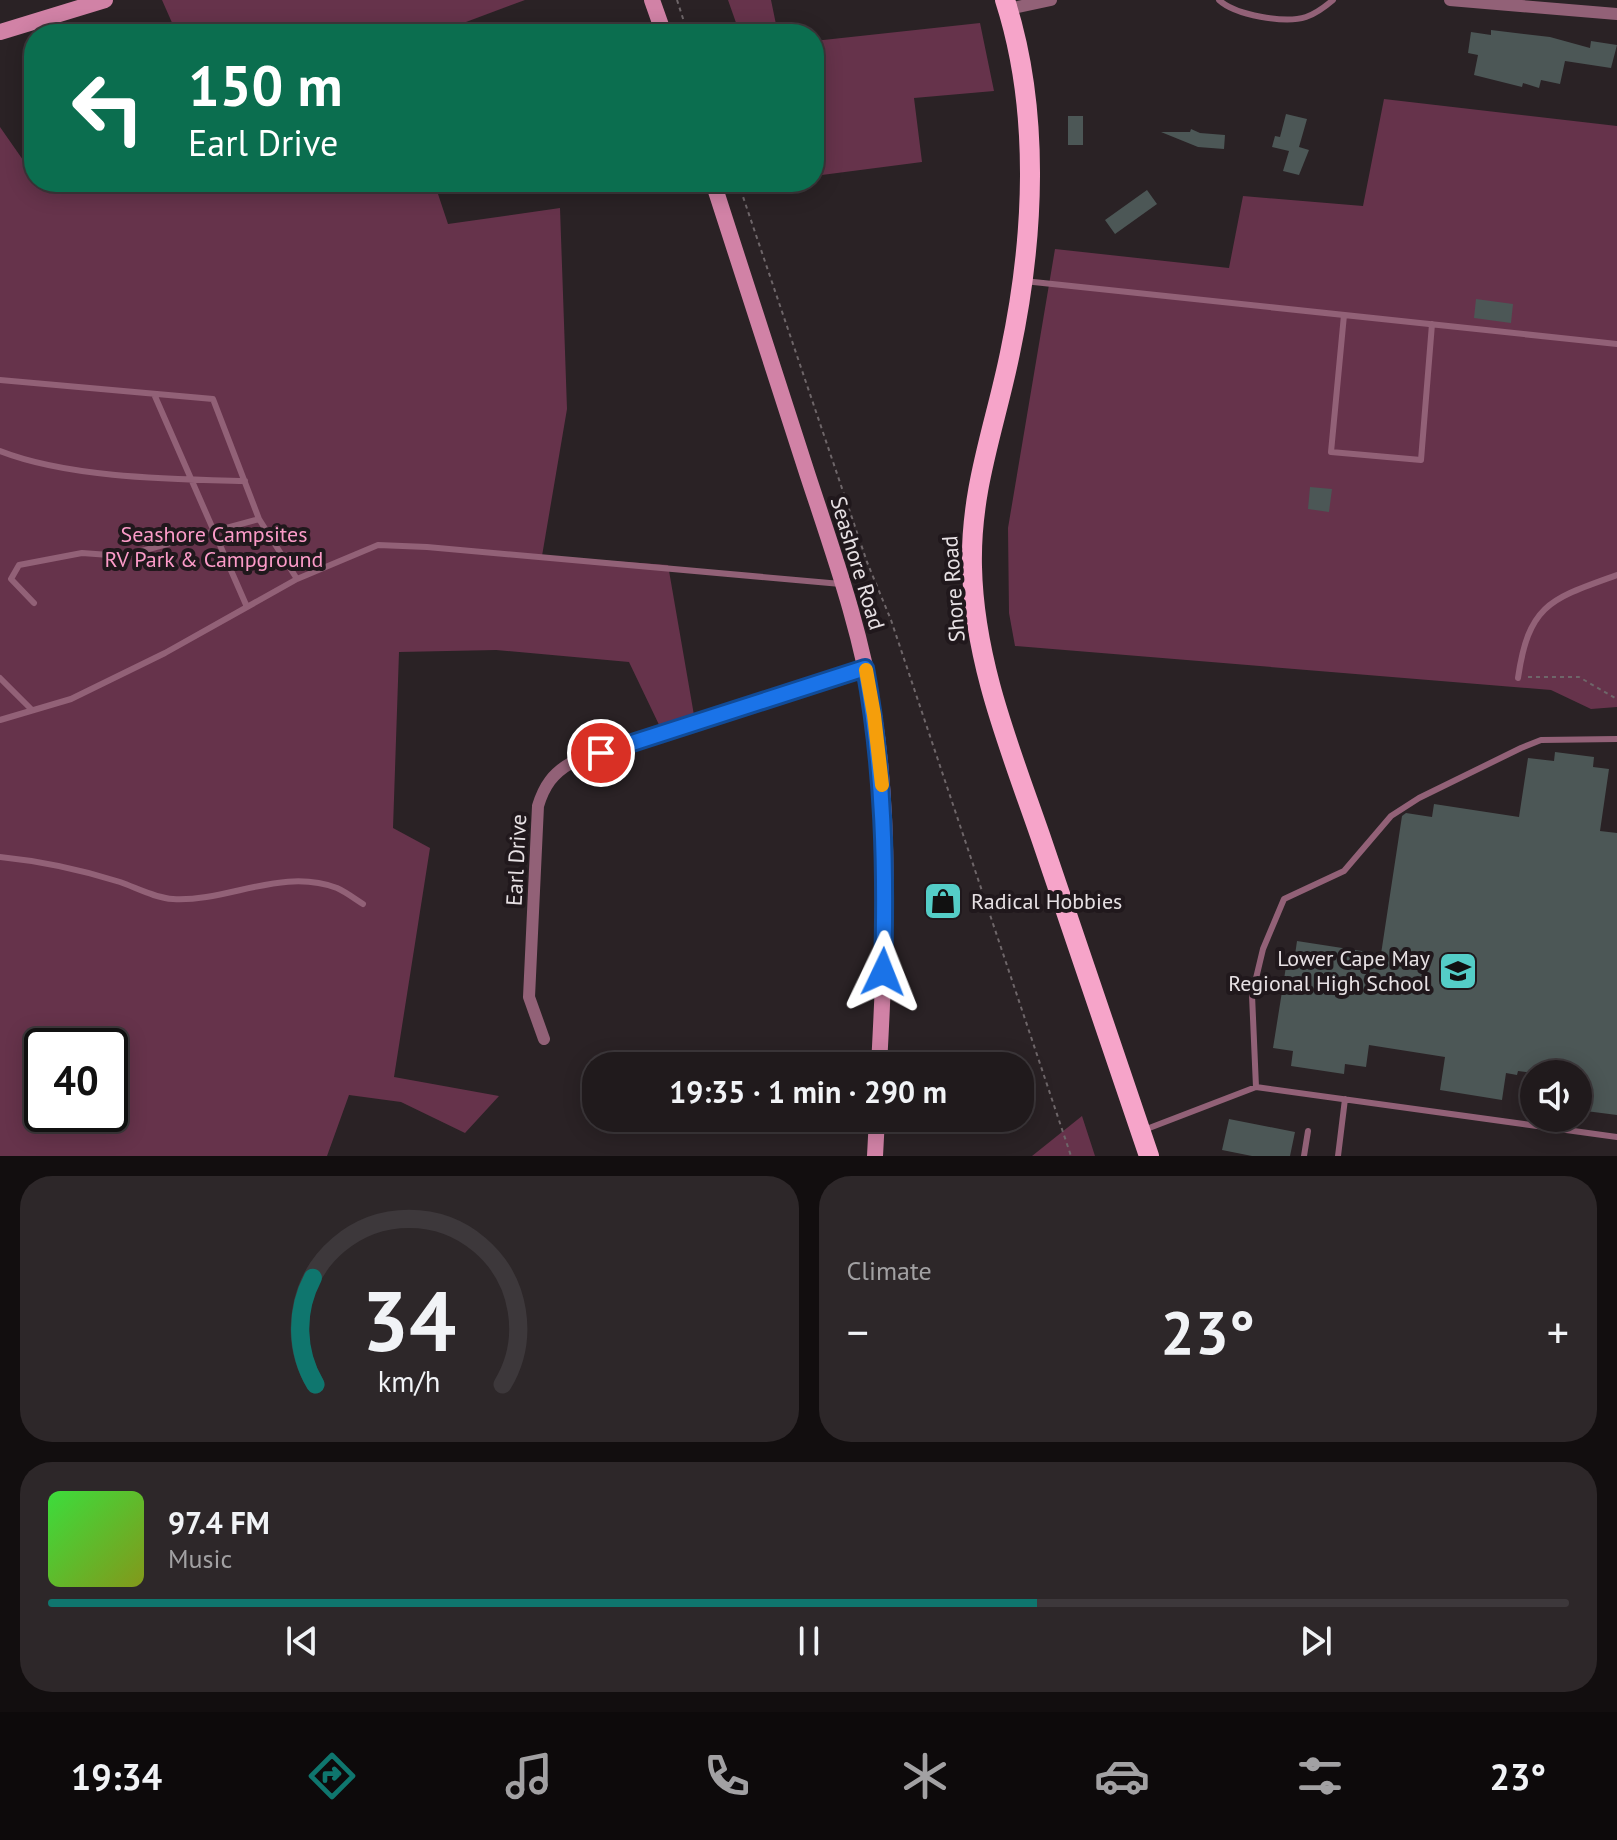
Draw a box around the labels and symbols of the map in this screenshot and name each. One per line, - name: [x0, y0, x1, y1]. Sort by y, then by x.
- street label: Seashore Road: [824, 493, 892, 633]
- park label: Seashore Campsites RV Park & Campground: [105, 520, 323, 573]
- street label: Shore Road: [935, 535, 971, 643]
- pin: [567, 719, 635, 787]
- street label: Earl Drive: [500, 813, 532, 907]
- shop icon: Radical Hobbies: [922, 880, 964, 922]
- place label: Radical Hobbies: [971, 887, 1122, 915]
- position arrow: [841, 930, 925, 1014]
- place label: Lower Cape May Regional High School: [1228, 944, 1431, 997]
- school or university icon: Lower Cape May Regional High School: [1437, 950, 1479, 992]
- speed limit sign: 40: [24, 1028, 128, 1132]

